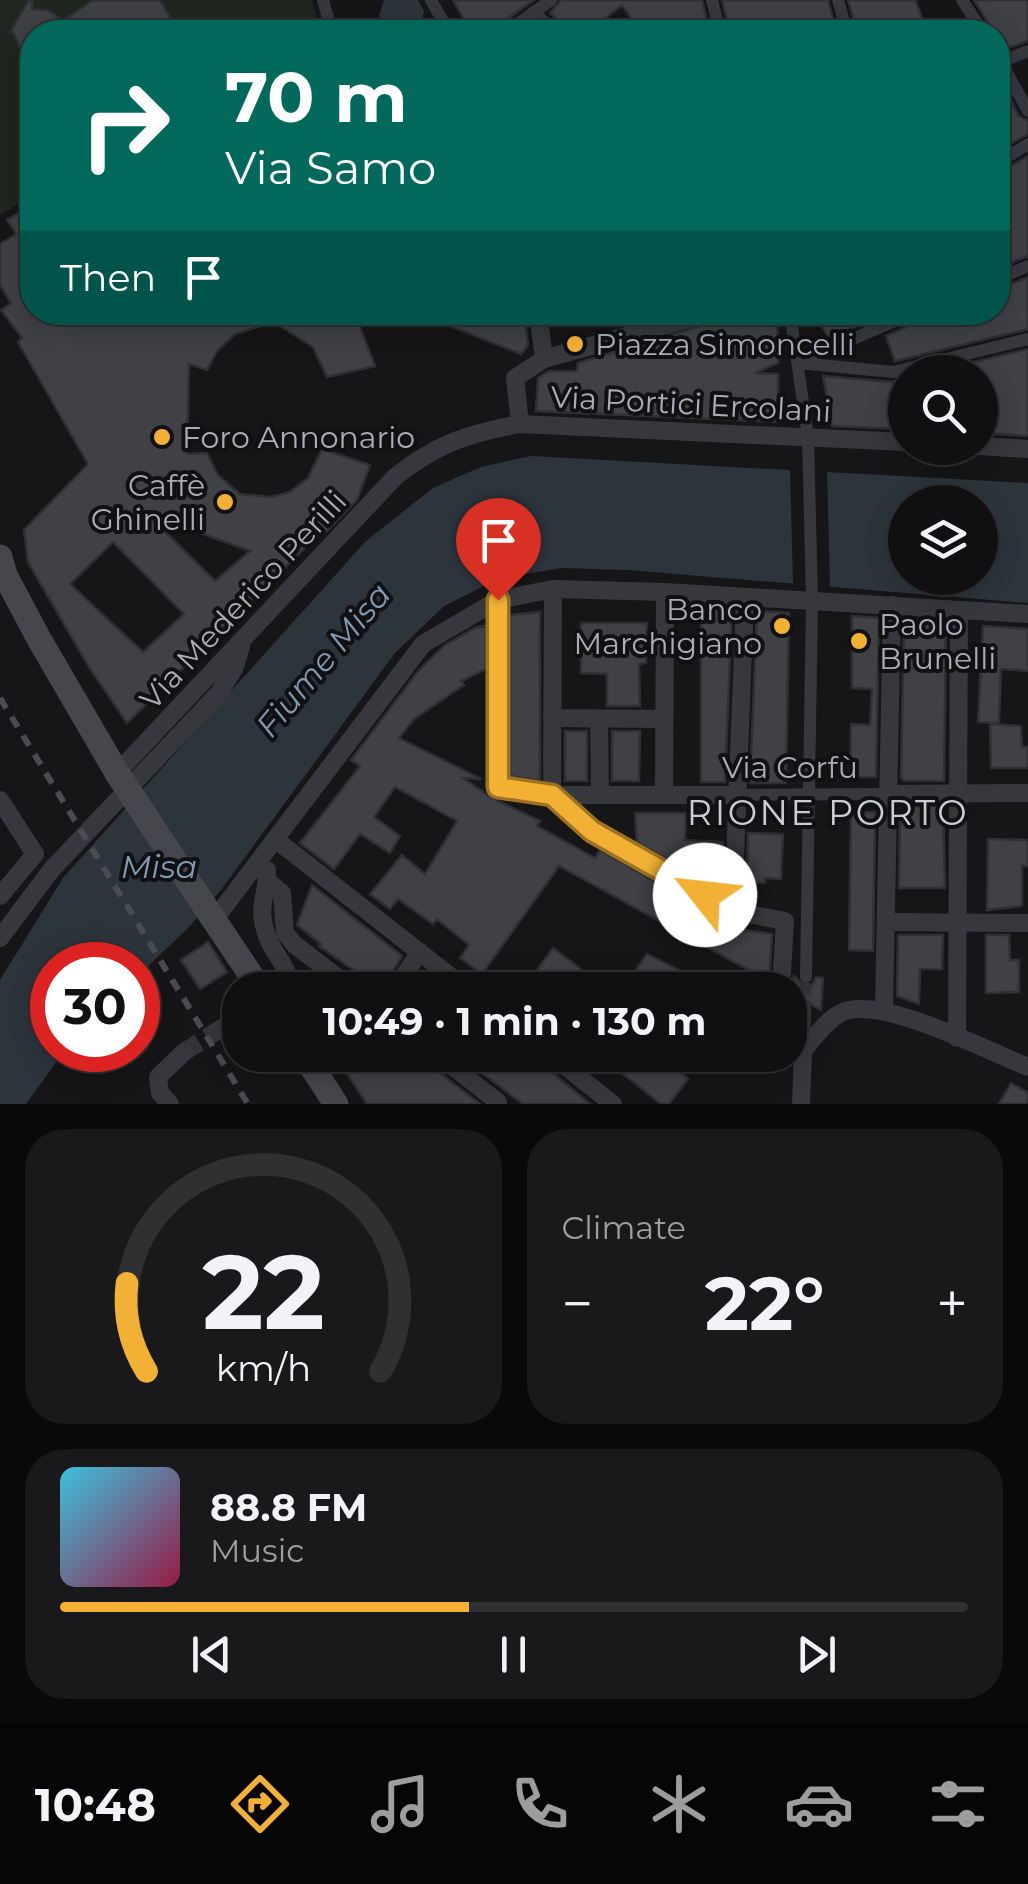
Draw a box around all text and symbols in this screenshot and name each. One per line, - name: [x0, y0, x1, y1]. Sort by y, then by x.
- text: 70 m: [225, 54, 408, 140]
- icon: right: [60, 60, 190, 190]
- text: Via Samo: [225, 140, 436, 195]
- icon: arrive: [176, 250, 231, 305]
- text: Then: [60, 254, 156, 301]
- place label: Piazza Simoncelli: [595, 326, 855, 363]
- marker: Piazza Simoncelli: [564, 333, 586, 355]
- map controls: [888, 355, 998, 595]
- button: search: [888, 355, 998, 465]
- street label: Via Portici Ercolani: [550, 378, 832, 430]
- place label: Foro Annonario: [182, 419, 415, 456]
- marker: Foro Annonario: [151, 426, 173, 448]
- place label: Caffè Ghinelli: [91, 467, 205, 538]
- street label: Via Mederico Perilli: [132, 483, 354, 717]
- button: layers: [888, 485, 998, 595]
- marker: Caffè Ghinelli: [214, 491, 236, 513]
- pin: [456, 498, 541, 601]
- icon: arrive: [471, 513, 526, 568]
- water label: Fiume Misa: [247, 575, 399, 745]
- place label: Banco Marchigiano: [574, 591, 762, 662]
- place label: Paolo Brunelli: [879, 606, 996, 677]
- marker: Banco Marchigiano: [771, 615, 793, 637]
- marker: Paolo Brunelli: [848, 630, 870, 652]
- street label: Via Corfù: [722, 749, 858, 786]
- district label: RIONE PORTO: [687, 791, 969, 834]
- position arrow: [653, 843, 757, 947]
- water label: Misa: [121, 847, 197, 886]
- speed limit sign: 30: [30, 942, 160, 1072]
- text: 10:49 · 1 min · 130 m: [323, 998, 706, 1045]
- text: Climate: [562, 1208, 686, 1247]
- text: 22: [202, 1228, 325, 1355]
- text: 22°: [705, 1257, 825, 1349]
- text: −: [562, 1270, 593, 1337]
- text: +: [936, 1270, 968, 1337]
- text: km/h: [216, 1346, 311, 1390]
- text: 88.8 FM: [210, 1484, 367, 1531]
- text: Music: [210, 1531, 304, 1570]
- icon: previous: [184, 1627, 239, 1682]
- icon: pause: [486, 1627, 541, 1682]
- icon: next: [789, 1627, 844, 1682]
- icon: directions: [225, 1769, 295, 1839]
- icon: music: [365, 1769, 435, 1839]
- icon: phone: [505, 1769, 575, 1839]
- icon: climate: [644, 1769, 714, 1839]
- icon: car: [784, 1769, 854, 1839]
- icon: filters: [923, 1769, 993, 1839]
- text: 10:48: [35, 1777, 156, 1832]

